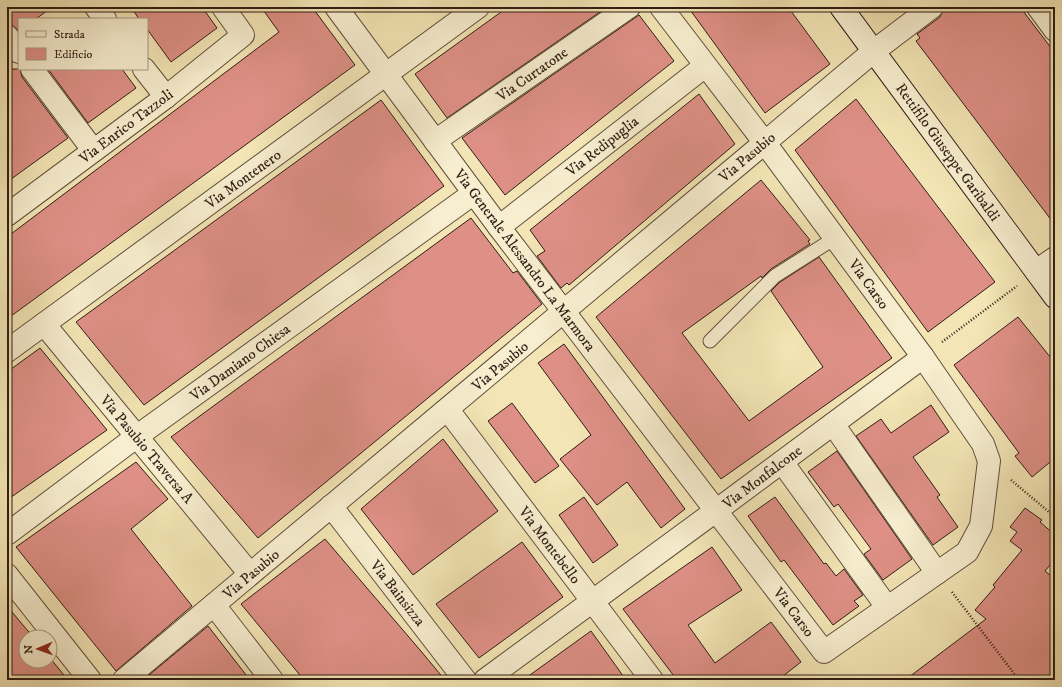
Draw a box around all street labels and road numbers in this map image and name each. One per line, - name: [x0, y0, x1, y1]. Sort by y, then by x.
- street label: Via Curtatone: [492, 43, 572, 107]
- street label: Rettifilo Giuseppe Garibaldi: [891, 80, 1004, 225]
- street label: Via Enrico Tazzoli: [75, 85, 177, 169]
- street label: Via Redipuglia: [561, 112, 643, 181]
- street label: Via Pasubio: [714, 128, 780, 187]
- street label: Via Montenero: [201, 145, 285, 214]
- street label: Via Generale Alessandro La Marmora: [449, 164, 600, 356]
- street label: Via Carso: [844, 255, 893, 313]
- street label: Via Damiano Chiesa: [186, 319, 295, 406]
- street label: Via Pasubio: [467, 337, 533, 396]
- street label: Via Pasubio Traversa A: [95, 390, 198, 508]
- street label: Via Monfalcone: [718, 441, 806, 514]
- street label: Via Montebello: [514, 502, 585, 588]
- street label: Via Pasubio: [218, 545, 284, 604]
- street label: Via Bainsizza: [365, 556, 430, 631]
- street label: Via Carso: [768, 583, 818, 641]

